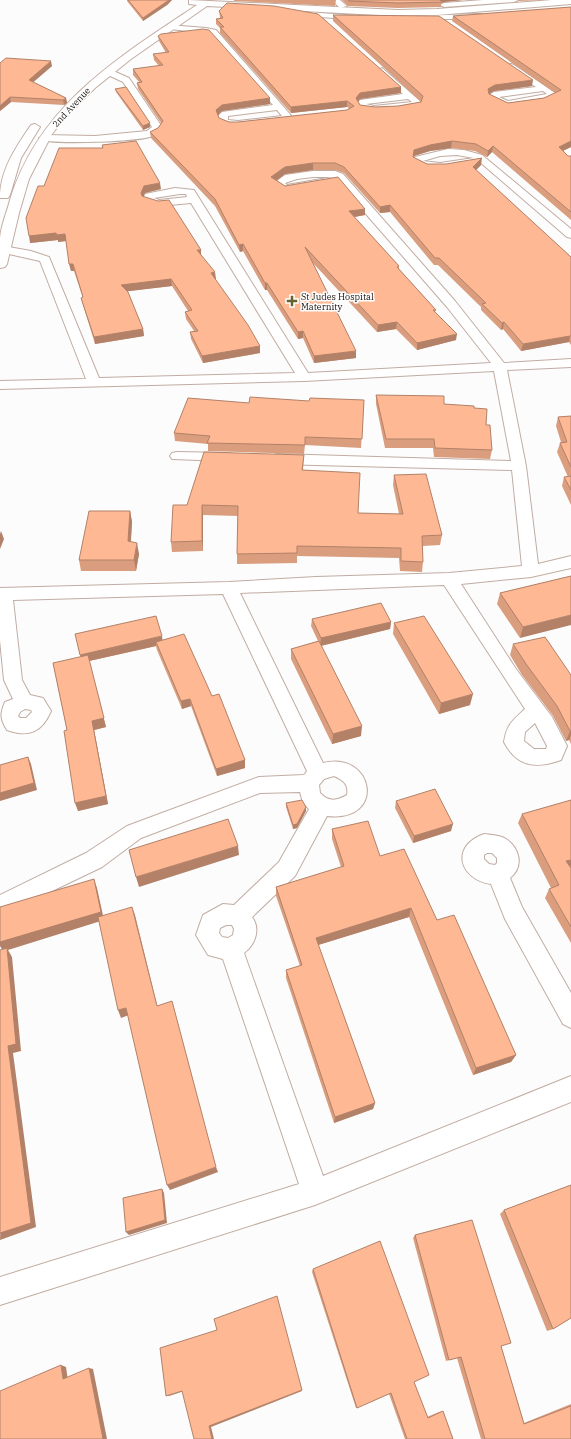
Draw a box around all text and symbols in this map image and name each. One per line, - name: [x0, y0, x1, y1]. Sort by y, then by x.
- street label: 2nd Avenue: [50, 85, 92, 129]
- place label: St Judes Hospital Maternity: [301, 291, 374, 312]
- marker: St Judes Hospital Maternity: [286, 295, 298, 307]

